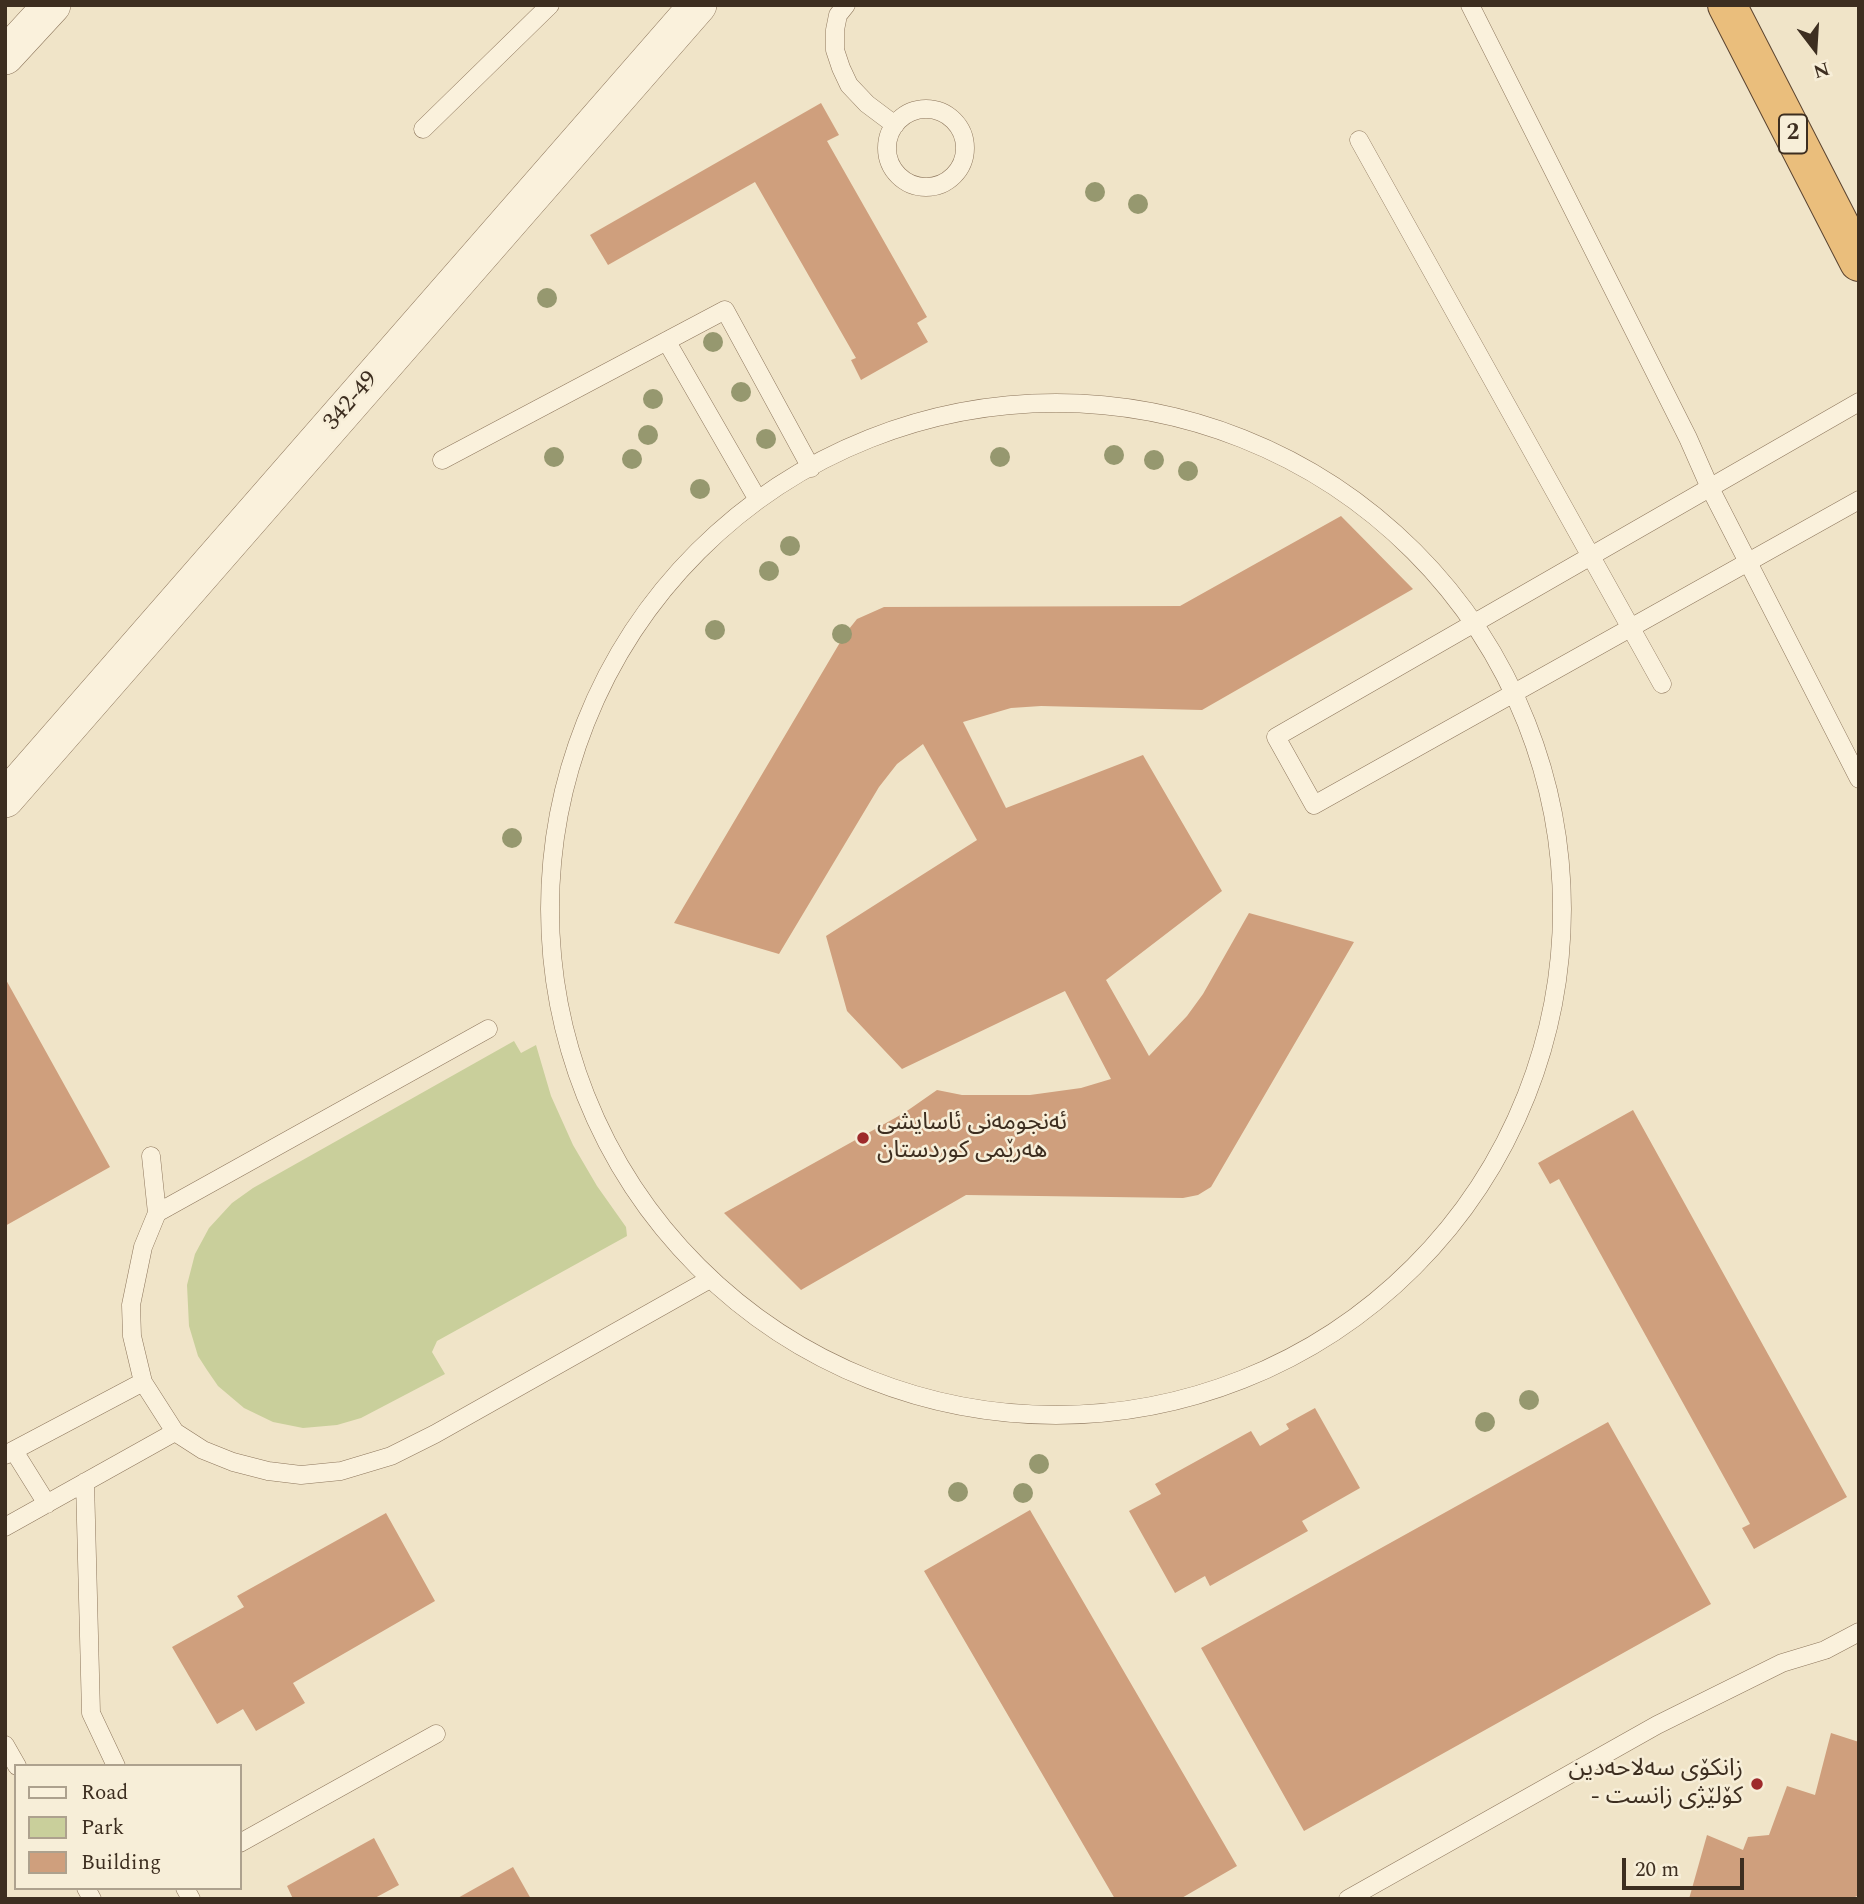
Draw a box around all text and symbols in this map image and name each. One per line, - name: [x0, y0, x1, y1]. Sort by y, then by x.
- north arrow: [1780, 14, 1850, 84]
- text: N: [1810, 53, 1833, 86]
- road number: 2: [1779, 114, 1807, 154]
- street label: 342-49: [318, 367, 386, 437]
- place label: ئەنجومەنی ئاسایشی هەرێمی کوردستان: [877, 1110, 1067, 1166]
- marker: ئەنجومەنی ئاسایشی هەرێمی کوردستان: [855, 1130, 871, 1146]
- place label: زانکۆی سەلاحەدین - کۆلێژی زانست: [1568, 1756, 1743, 1812]
- legend: [14, 1764, 242, 1890]
- marker: زانکۆی سەلاحەدین - کۆلێژی زانست: [1749, 1776, 1765, 1792]
- text: Road: [81, 1777, 128, 1809]
- text: Park: [81, 1812, 124, 1844]
- scale bar: [1626, 1844, 1748, 1888]
- text: Building: [81, 1847, 161, 1879]
- text: 20 m: [1635, 1854, 1679, 1886]

